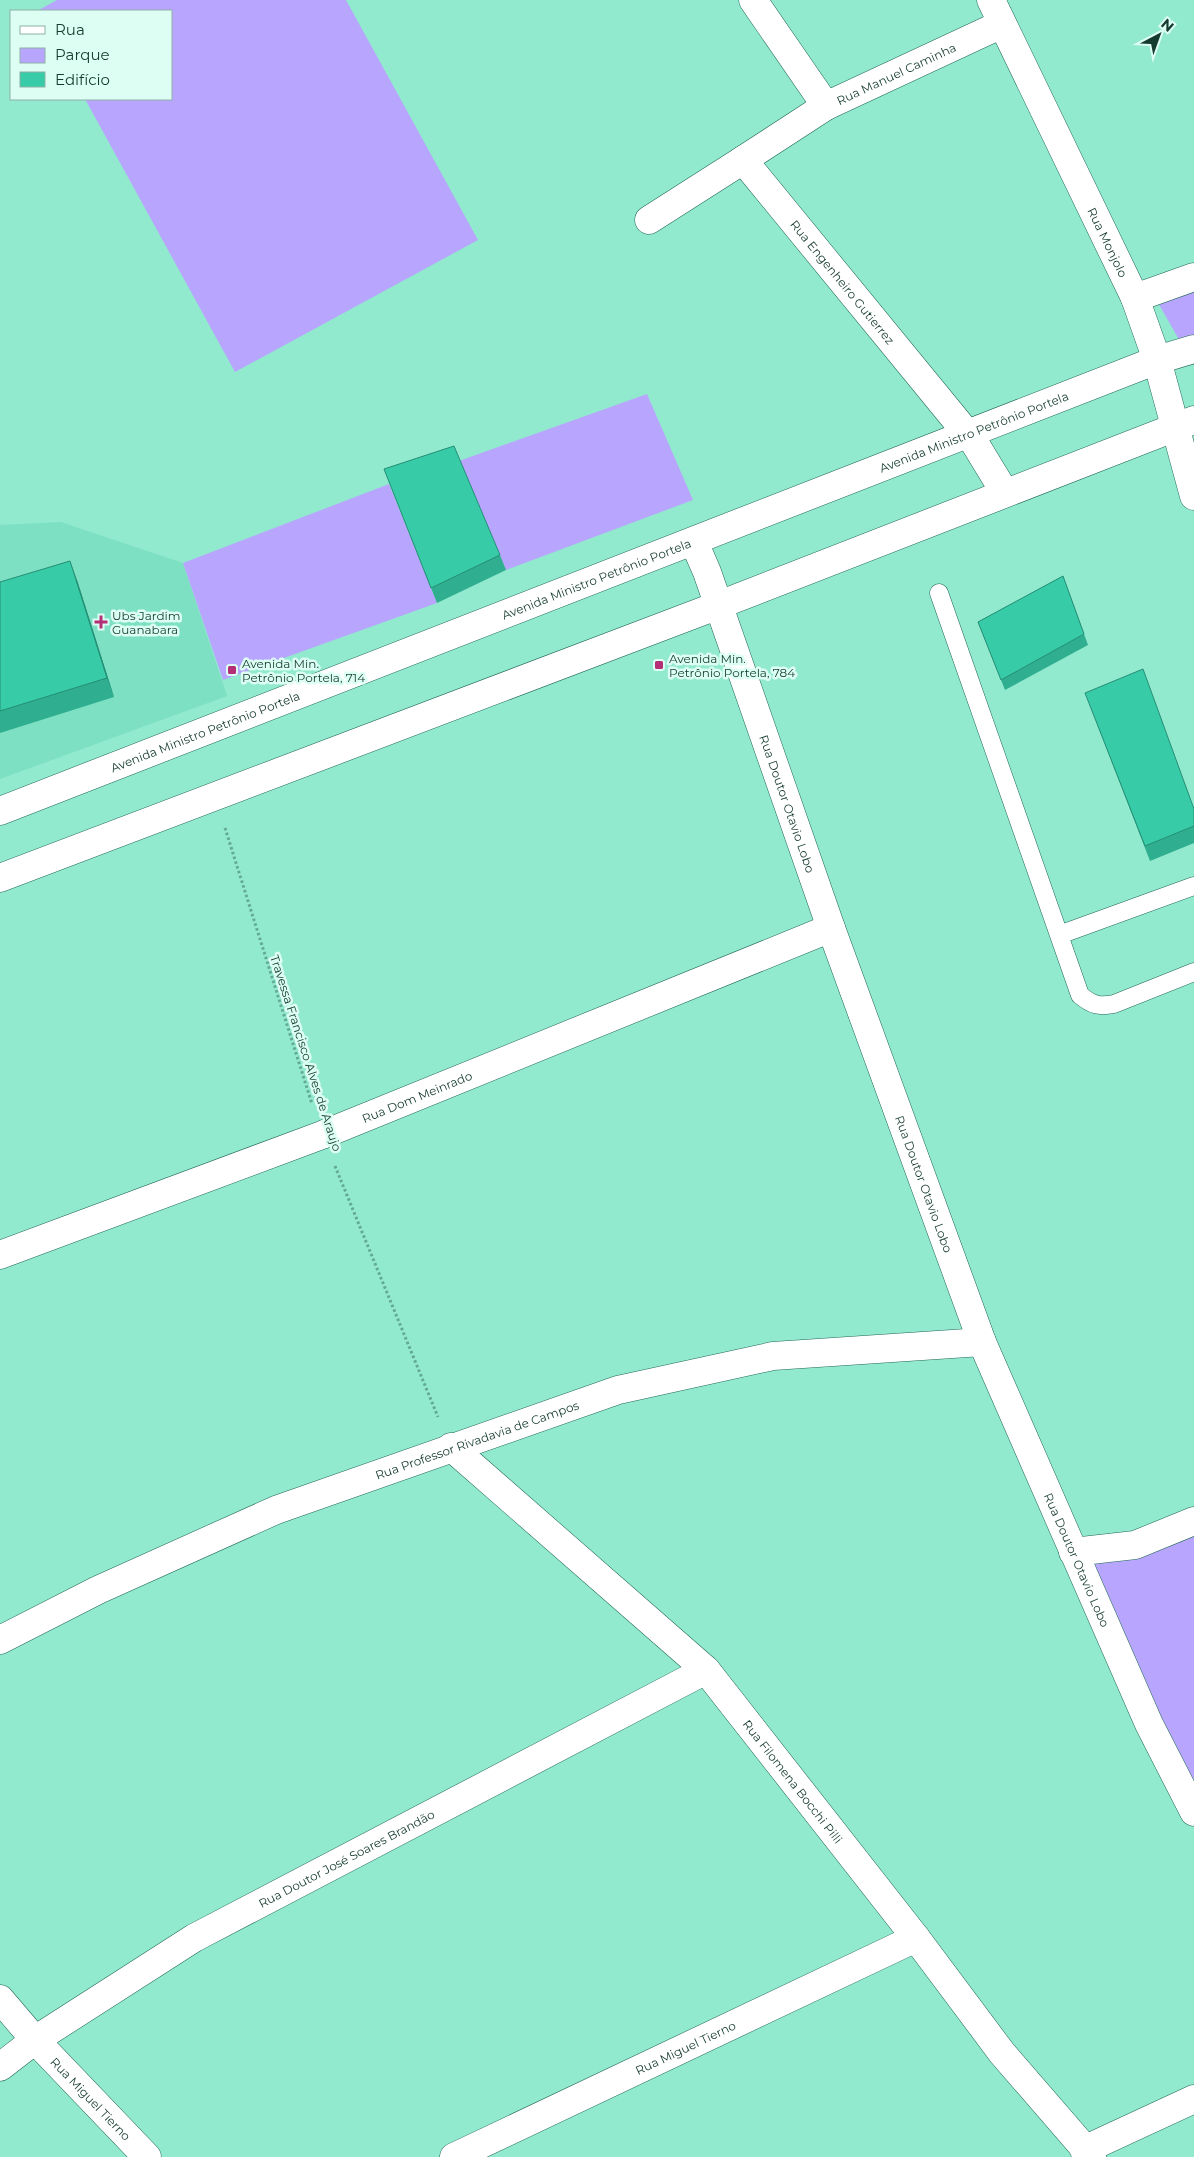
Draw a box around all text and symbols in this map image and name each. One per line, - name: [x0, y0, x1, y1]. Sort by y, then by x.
- legend: [10, 10, 172, 100]
- north arrow: [1134, 10, 1184, 60]
- text: N: [1157, 15, 1178, 36]
- text: Rua: [55, 20, 85, 39]
- street label: Rua Manuel Caminha: [834, 39, 958, 108]
- text: Parque: [55, 45, 110, 64]
- text: Edifício: [55, 70, 110, 89]
- street label: Rua Monjolo: [1085, 205, 1131, 280]
- street label: Rua Engenheiro Gutierrez: [787, 217, 898, 347]
- street label: Avenida Ministro Petrônio Portela: [877, 388, 1070, 475]
- street label: Avenida Ministro Petrônio Portela: [500, 535, 693, 622]
- place label: Ubs Jardim Guanabara: [112, 608, 181, 637]
- marker: Ubs Jardim Guanabara: [94, 615, 108, 629]
- place label: Avenida Min. Petrônio Portela, 784: [669, 651, 795, 680]
- place label: Avenida Min. Petrônio Portela, 714: [242, 656, 365, 685]
- marker: Avenida Min. Petrônio Portela, 784: [653, 659, 665, 671]
- marker: Avenida Min. Petrônio Portela, 714: [226, 664, 238, 676]
- street label: Avenida Ministro Petrônio Portela: [108, 687, 302, 775]
- street label: Rua Doutor Otavio Lobo: [757, 733, 819, 875]
- street label: Travessa Francisco Alves de Araujo: [267, 953, 345, 1153]
- street label: Rua Dom Meinrado: [360, 1067, 474, 1126]
- street label: Rua Doutor Otavio Lobo: [892, 1113, 956, 1255]
- street label: Rua Professor Rivadavia de Campos: [373, 1397, 581, 1482]
- street label: Rua Doutor Otavio Lobo: [1041, 1490, 1113, 1629]
- street label: Rua Filomena Bocchi Pilli: [740, 1716, 846, 1846]
- street label: Rua Doutor José Soares Brandão: [256, 1806, 437, 1911]
- street label: Rua Miguel Tierno: [633, 2017, 738, 2078]
- street label: Rua Miguel Tierno: [48, 2054, 134, 2143]

